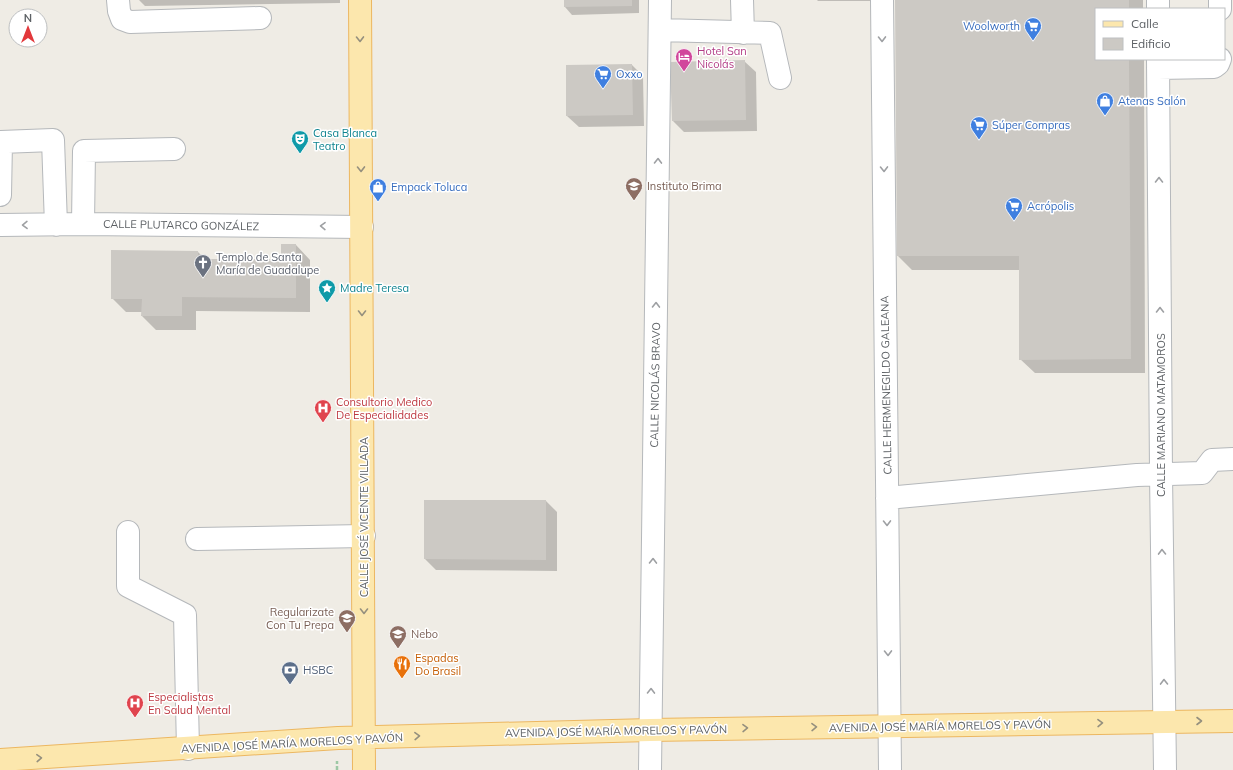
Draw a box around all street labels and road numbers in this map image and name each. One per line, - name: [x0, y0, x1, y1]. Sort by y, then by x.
- street label: CALLE PLUTARCO GONZÁLEZ: [103, 217, 260, 233]
- street label: CALLE HERMENEGILDO GALEANA: [877, 295, 895, 475]
- street label: CALLE NICOLÁS BRAVO: [647, 322, 663, 448]
- street label: CALLE MARIANO MATAMOROS: [1154, 333, 1168, 497]
- street label: CALLE JOSÉ VICENTE VILLADA: [357, 437, 371, 597]
- street label: AVENIDA JOSÉ MARÍA MORELOS Y PAVÓN: [829, 717, 1051, 735]
- street label: AVENIDA JOSÉ MARÍA MORELOS Y PAVÓN: [505, 722, 727, 740]
- street label: AVENIDA JOSÉ MARÍA MORELOS Y PAVÓN: [181, 730, 403, 756]

